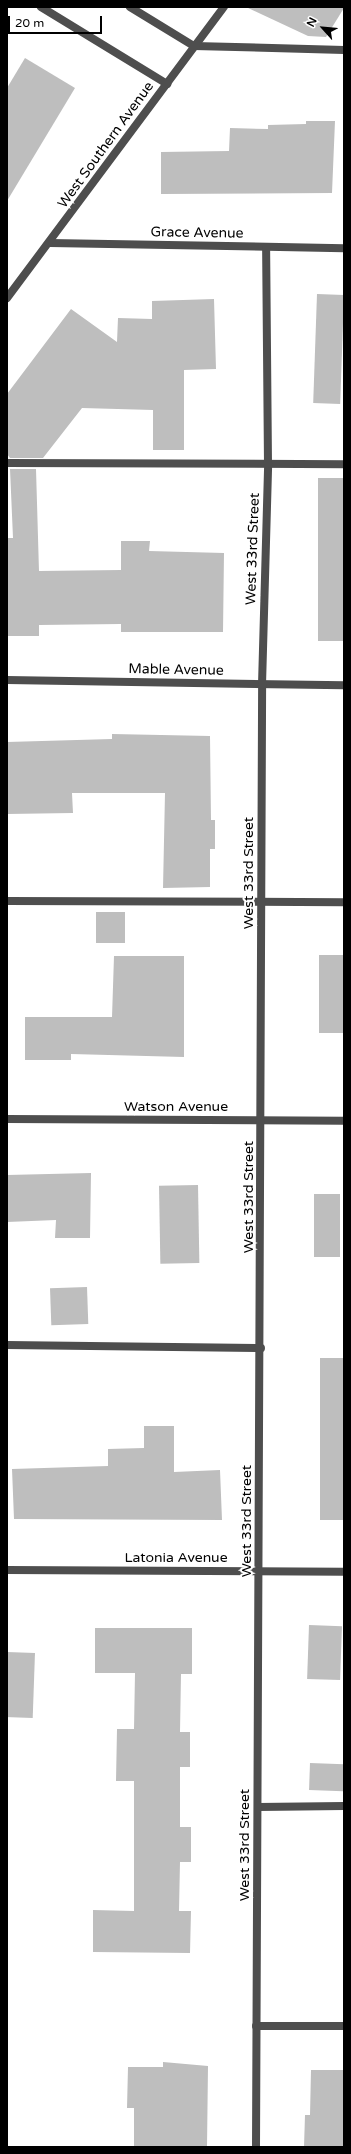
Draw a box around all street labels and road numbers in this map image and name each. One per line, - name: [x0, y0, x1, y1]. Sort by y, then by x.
- street label: West Southern Avenue: [54, 78, 158, 212]
- street label: Grace Avenue: [150, 224, 244, 242]
- street label: West 33rd Street: [243, 493, 263, 605]
- street label: Mable Avenue: [128, 661, 224, 679]
- street label: West 33rd Street: [241, 817, 257, 929]
- street label: Watson Avenue: [124, 1099, 228, 1115]
- street label: West 33rd Street: [241, 1141, 257, 1253]
- street label: West 33rd Street: [239, 1465, 255, 1577]
- street label: Latonia Avenue: [124, 1550, 228, 1566]
- street label: West 33rd Street: [237, 1789, 253, 1901]

